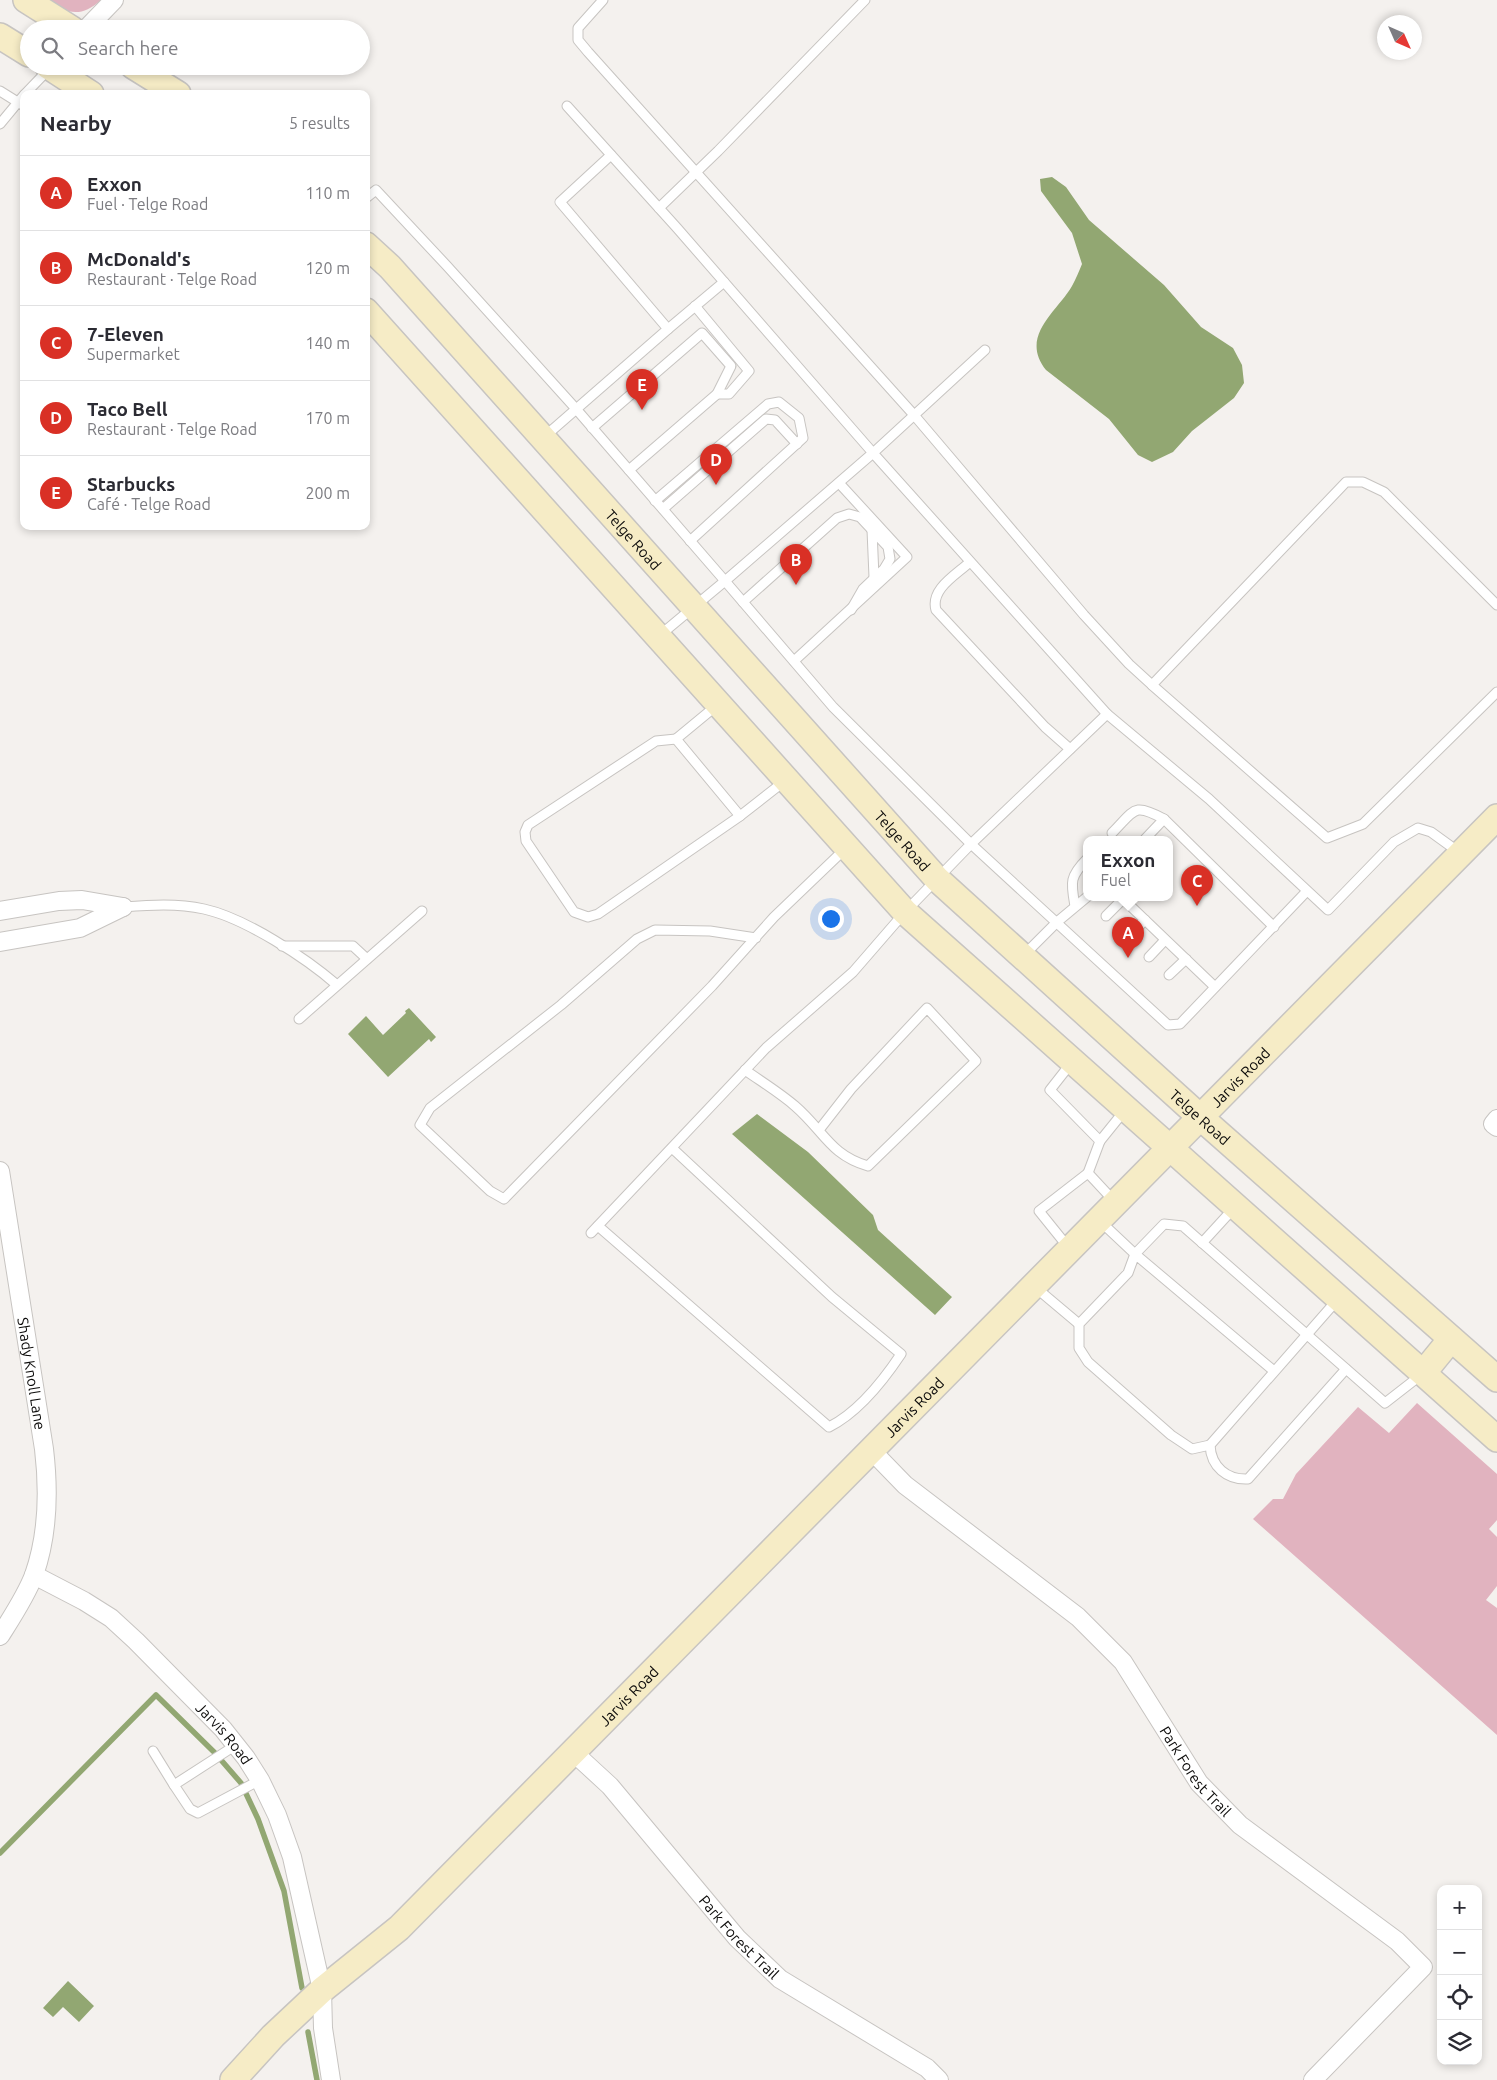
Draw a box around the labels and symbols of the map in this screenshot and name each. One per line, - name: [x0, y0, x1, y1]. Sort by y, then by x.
- north arrow: [1377, 15, 1422, 60]
- pin: E: [626, 369, 658, 410]
- pin: D: [700, 444, 732, 485]
- street label: Telge Road: [602, 506, 665, 573]
- pin: B: [780, 544, 812, 585]
- street label: Telge Road: [871, 807, 934, 874]
- pin: C: [1181, 865, 1213, 906]
- your location: [818, 906, 844, 932]
- pin: A: [1112, 917, 1144, 958]
- street label: Jarvis Road: [1207, 1044, 1273, 1110]
- street label: Telge Road: [1166, 1086, 1234, 1148]
- street label: Shady Knoll Lane: [15, 1316, 49, 1431]
- street label: Jarvis Road: [881, 1374, 947, 1440]
- street label: Jarvis Road: [595, 1663, 661, 1729]
- street label: Jarvis Road: [193, 1699, 256, 1767]
- street label: Park Forest Trail: [1157, 1723, 1235, 1820]
- street label: Park Forest Trail: [696, 1891, 783, 1982]

